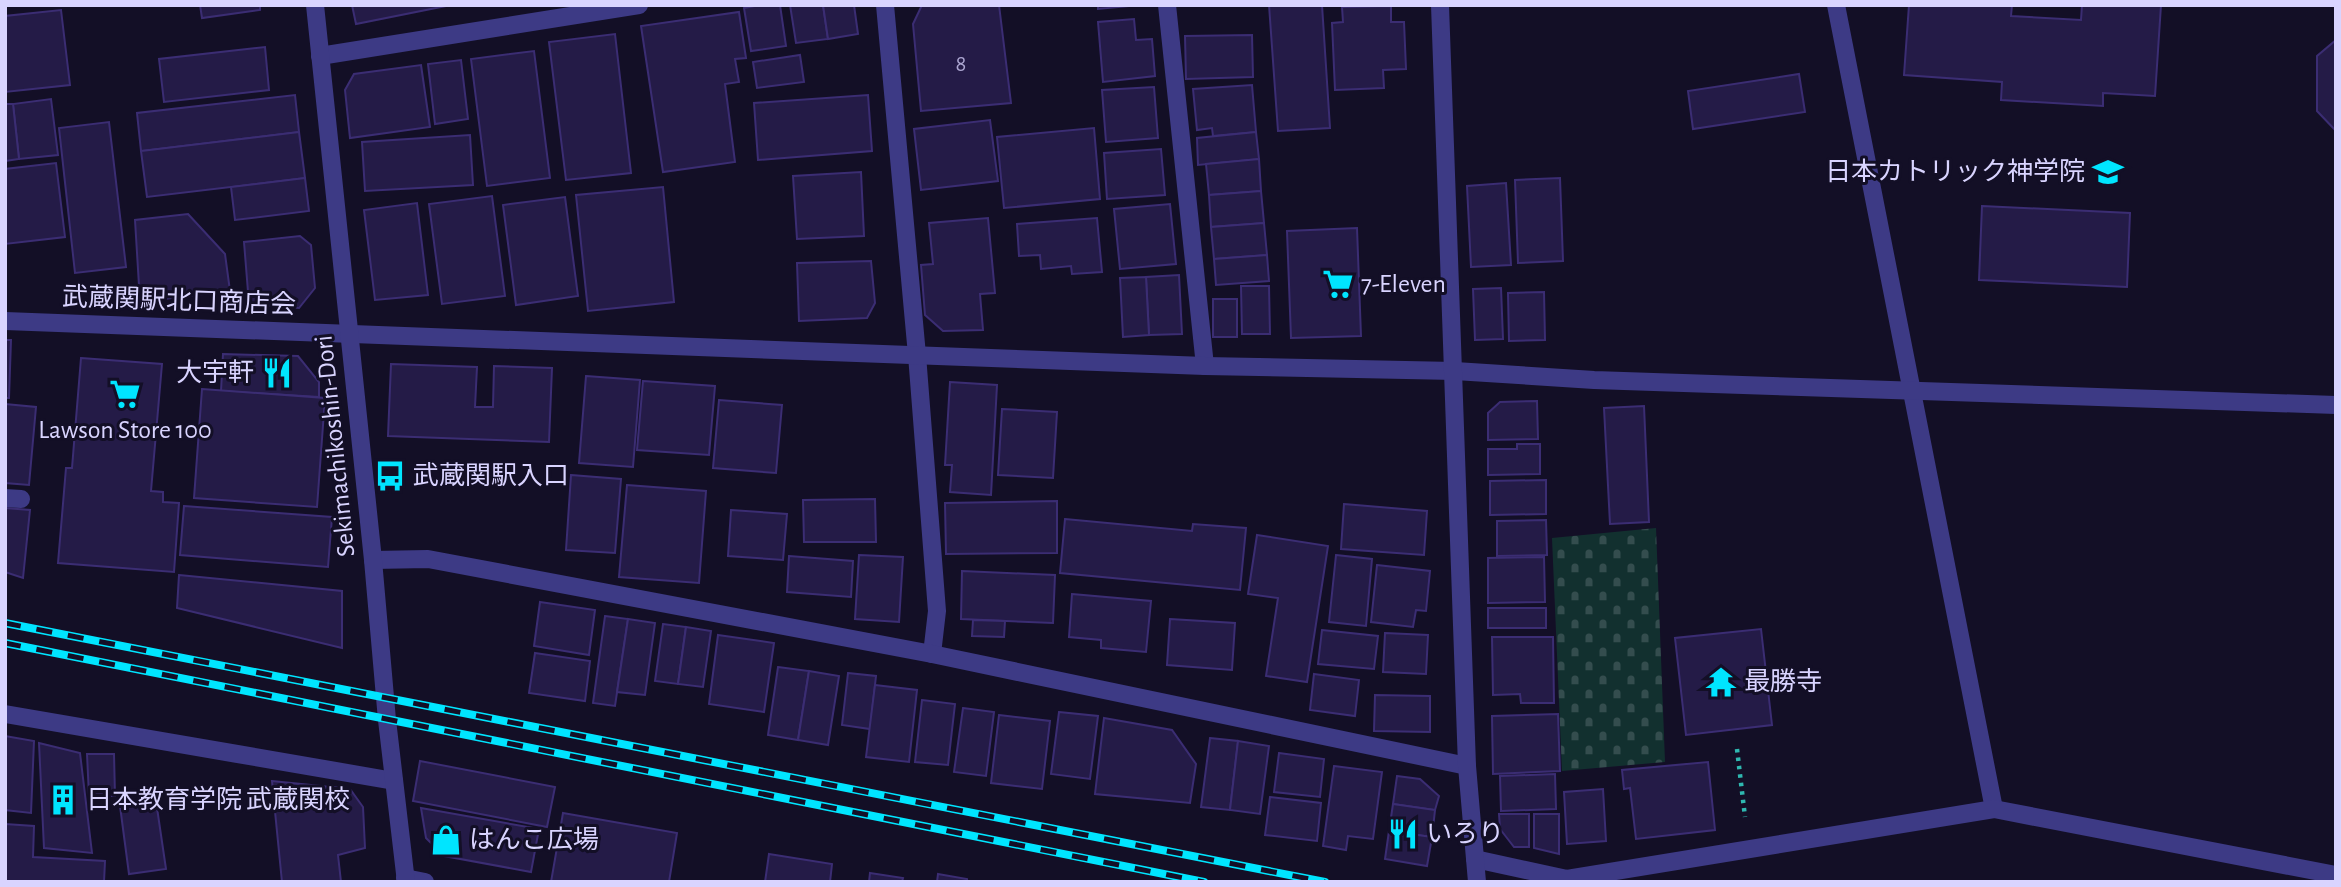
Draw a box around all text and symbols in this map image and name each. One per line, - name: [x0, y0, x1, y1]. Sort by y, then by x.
- house number: 8: [956, 53, 966, 76]
- school or university icon: 日本カトリック神学院: [2091, 155, 2125, 189]
- place label: 日本カトリック神学院: [1825, 157, 2085, 185]
- supermarket icon: 7-Eleven: [1321, 267, 1355, 301]
- place label: 7-Eleven: [1361, 271, 1446, 297]
- street label: 武蔵関駅北口商店会: [62, 283, 296, 318]
- street label: Sekimachikoshin-Dori: [310, 334, 360, 558]
- restaurant icon: 大宇軒: [260, 356, 294, 390]
- place label: 大宇軒: [176, 359, 254, 386]
- supermarket icon: Lawson Store 100: [108, 377, 142, 411]
- place label: Lawson Store 100: [38, 417, 212, 443]
- bus stop icon: 武蔵関駅入口: [373, 459, 407, 493]
- place label: 武蔵関駅入口: [413, 462, 569, 489]
- temple icon: 最勝寺: [1704, 665, 1738, 699]
- place label: 最勝寺: [1744, 668, 1822, 695]
- building icon: 日本教育学院 武蔵関校: [46, 783, 80, 817]
- place label: 日本教育学院 武蔵関校: [86, 785, 350, 813]
- restaurant icon: いろり: [1386, 817, 1420, 851]
- place label: いろり: [1426, 821, 1504, 847]
- shop icon: はんこ広場: [429, 823, 463, 857]
- place label: はんこ広場: [469, 826, 599, 853]

